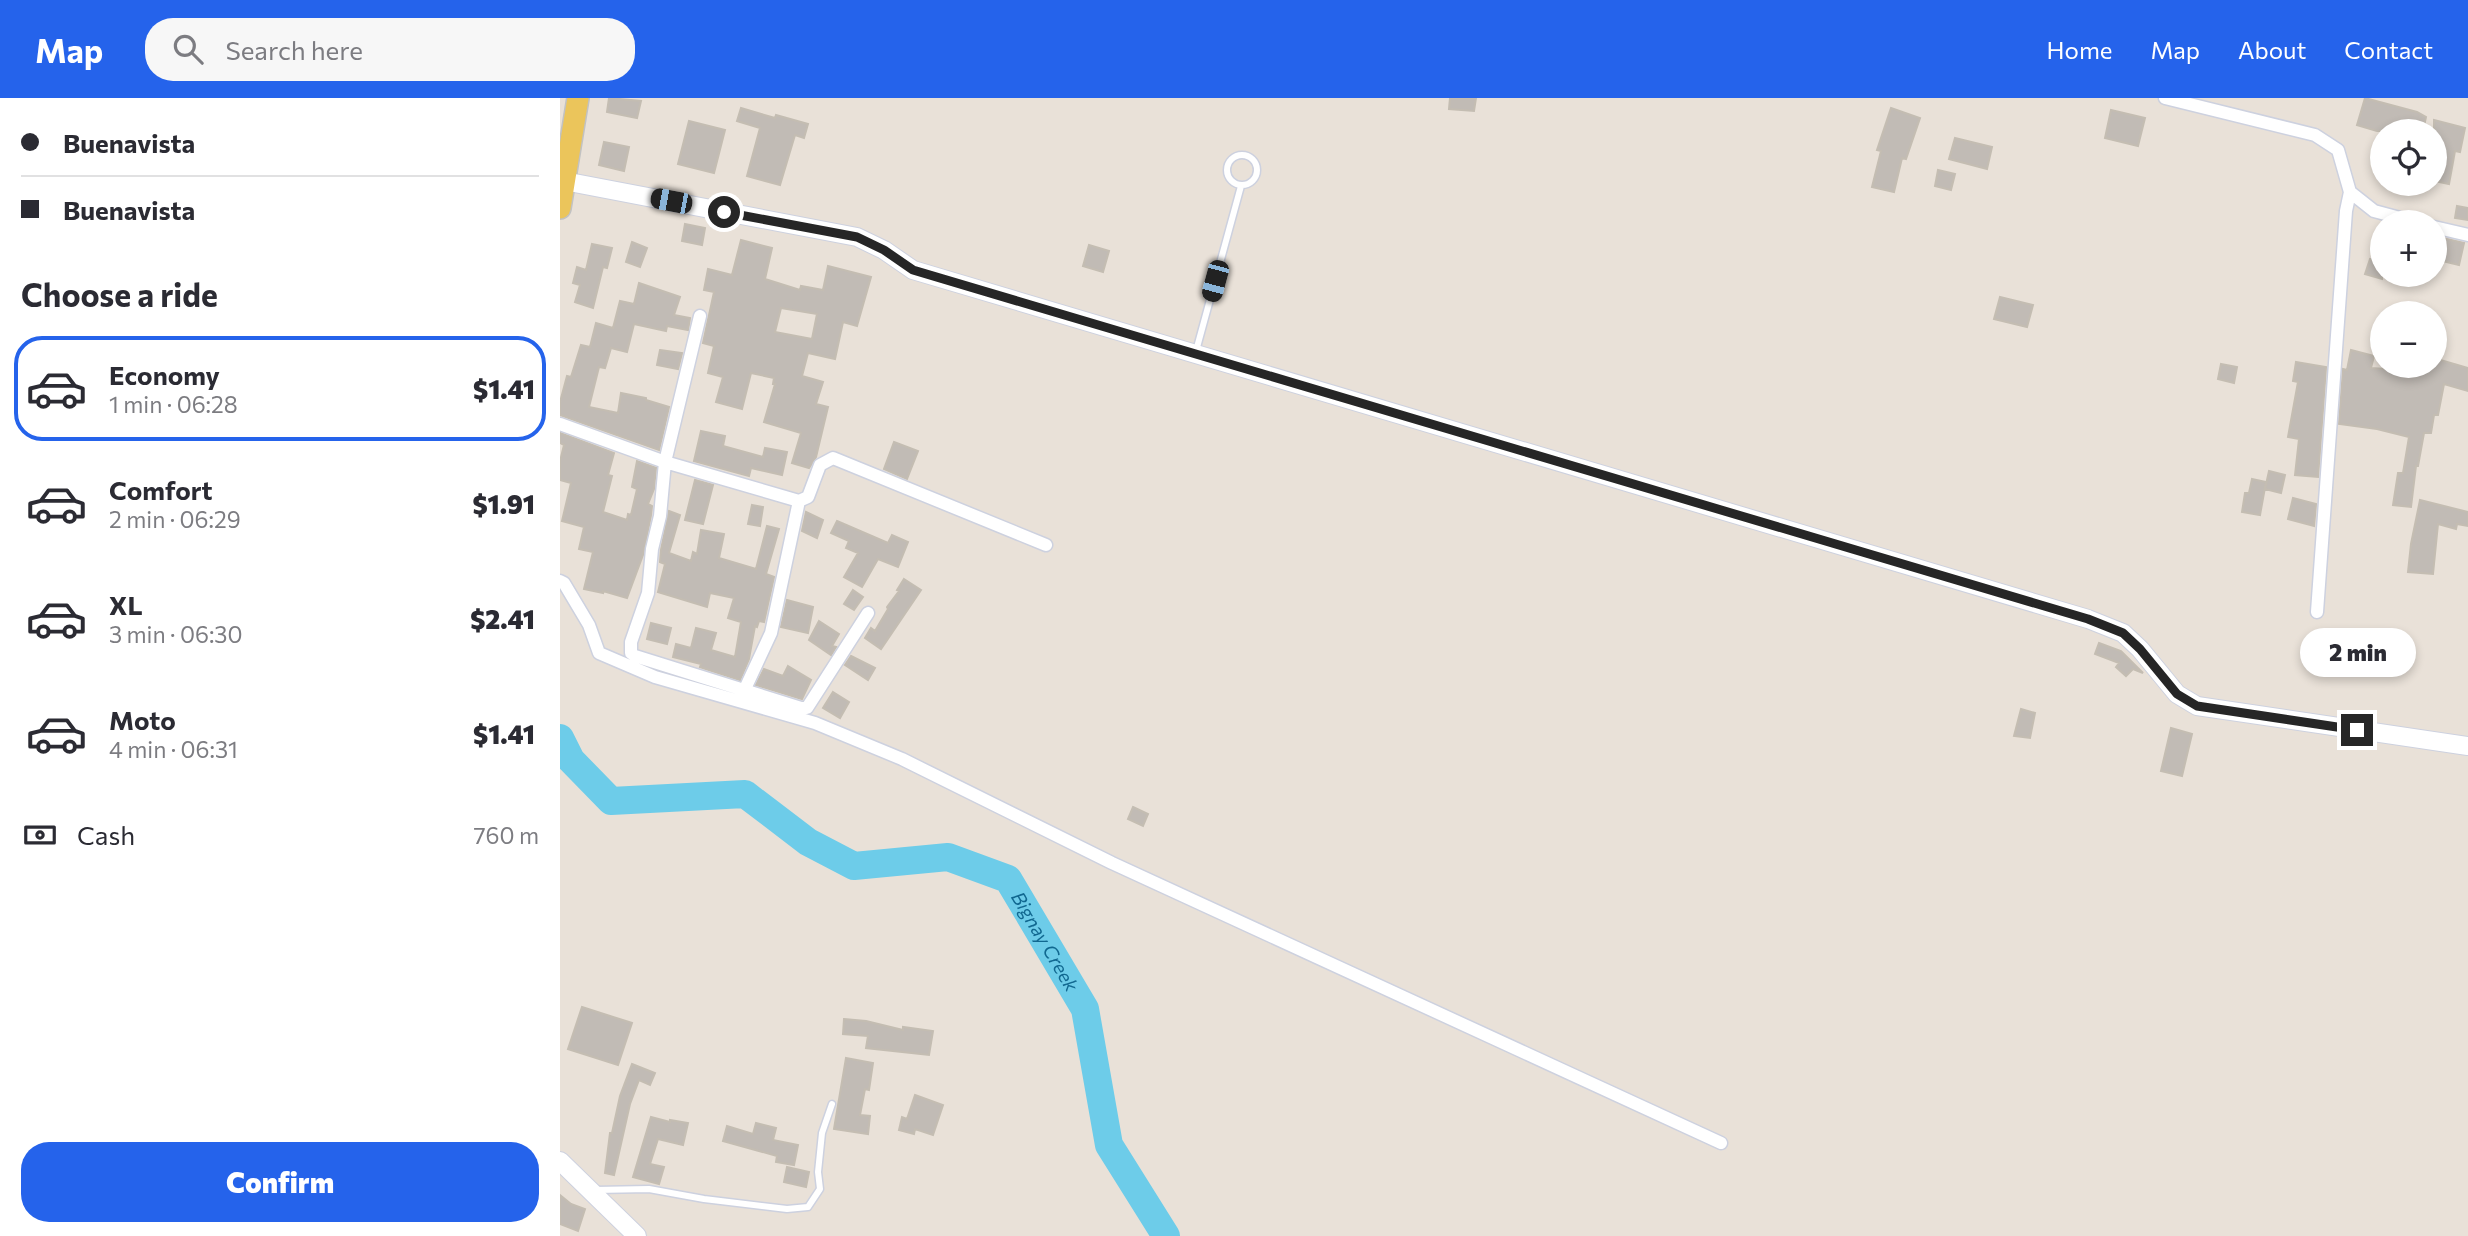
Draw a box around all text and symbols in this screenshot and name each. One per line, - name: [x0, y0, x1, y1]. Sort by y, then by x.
- search box: [145, 18, 635, 81]
- text: Map: [35, 29, 103, 70]
- icon: search: [169, 30, 207, 68]
- text: Search here: [225, 34, 363, 65]
- text: Home: [2047, 35, 2113, 64]
- text: Map: [2151, 35, 2200, 64]
- text: About: [2238, 35, 2306, 64]
- text: Contact: [2344, 35, 2433, 64]
- map controls: [2370, 119, 2447, 378]
- button: locate: [2370, 119, 2447, 196]
- text: Buenavista: [63, 127, 195, 158]
- car: [649, 187, 694, 215]
- text: Buenavista: [63, 194, 195, 225]
- route start: [708, 196, 740, 228]
- button: +: [2370, 210, 2447, 287]
- car: [1200, 258, 1231, 304]
- text: Choose a ride: [21, 274, 218, 314]
- button: −: [2370, 301, 2447, 378]
- icon: car: [25, 357, 88, 420]
- text: Economy: [109, 359, 220, 390]
- text: $1.41: [473, 373, 535, 404]
- text: 1 min · 06:28: [109, 390, 238, 418]
- icon: car: [25, 472, 88, 535]
- text: Comfort: [109, 474, 212, 505]
- text: $1.91: [472, 488, 535, 519]
- text: 2 min · 06:29: [109, 505, 241, 533]
- icon: car: [25, 587, 88, 650]
- text: XL: [109, 589, 143, 620]
- text: $2.41: [470, 603, 535, 634]
- text: 3 min · 06:30: [109, 620, 242, 648]
- callout: 2 min: [2299, 628, 2415, 678]
- text: 2 min: [2329, 638, 2387, 666]
- icon: car: [25, 702, 88, 765]
- text: Moto: [109, 704, 176, 735]
- route end: [2341, 714, 2373, 746]
- text: $1.41: [473, 718, 535, 749]
- text: 4 min · 06:31: [109, 735, 238, 763]
- icon: cash: [21, 816, 59, 854]
- text: Cash: [77, 819, 135, 850]
- text: 760 m: [473, 821, 539, 849]
- water label: Bignay Creek: [1007, 887, 1084, 996]
- button: Confirm: [21, 1142, 539, 1222]

